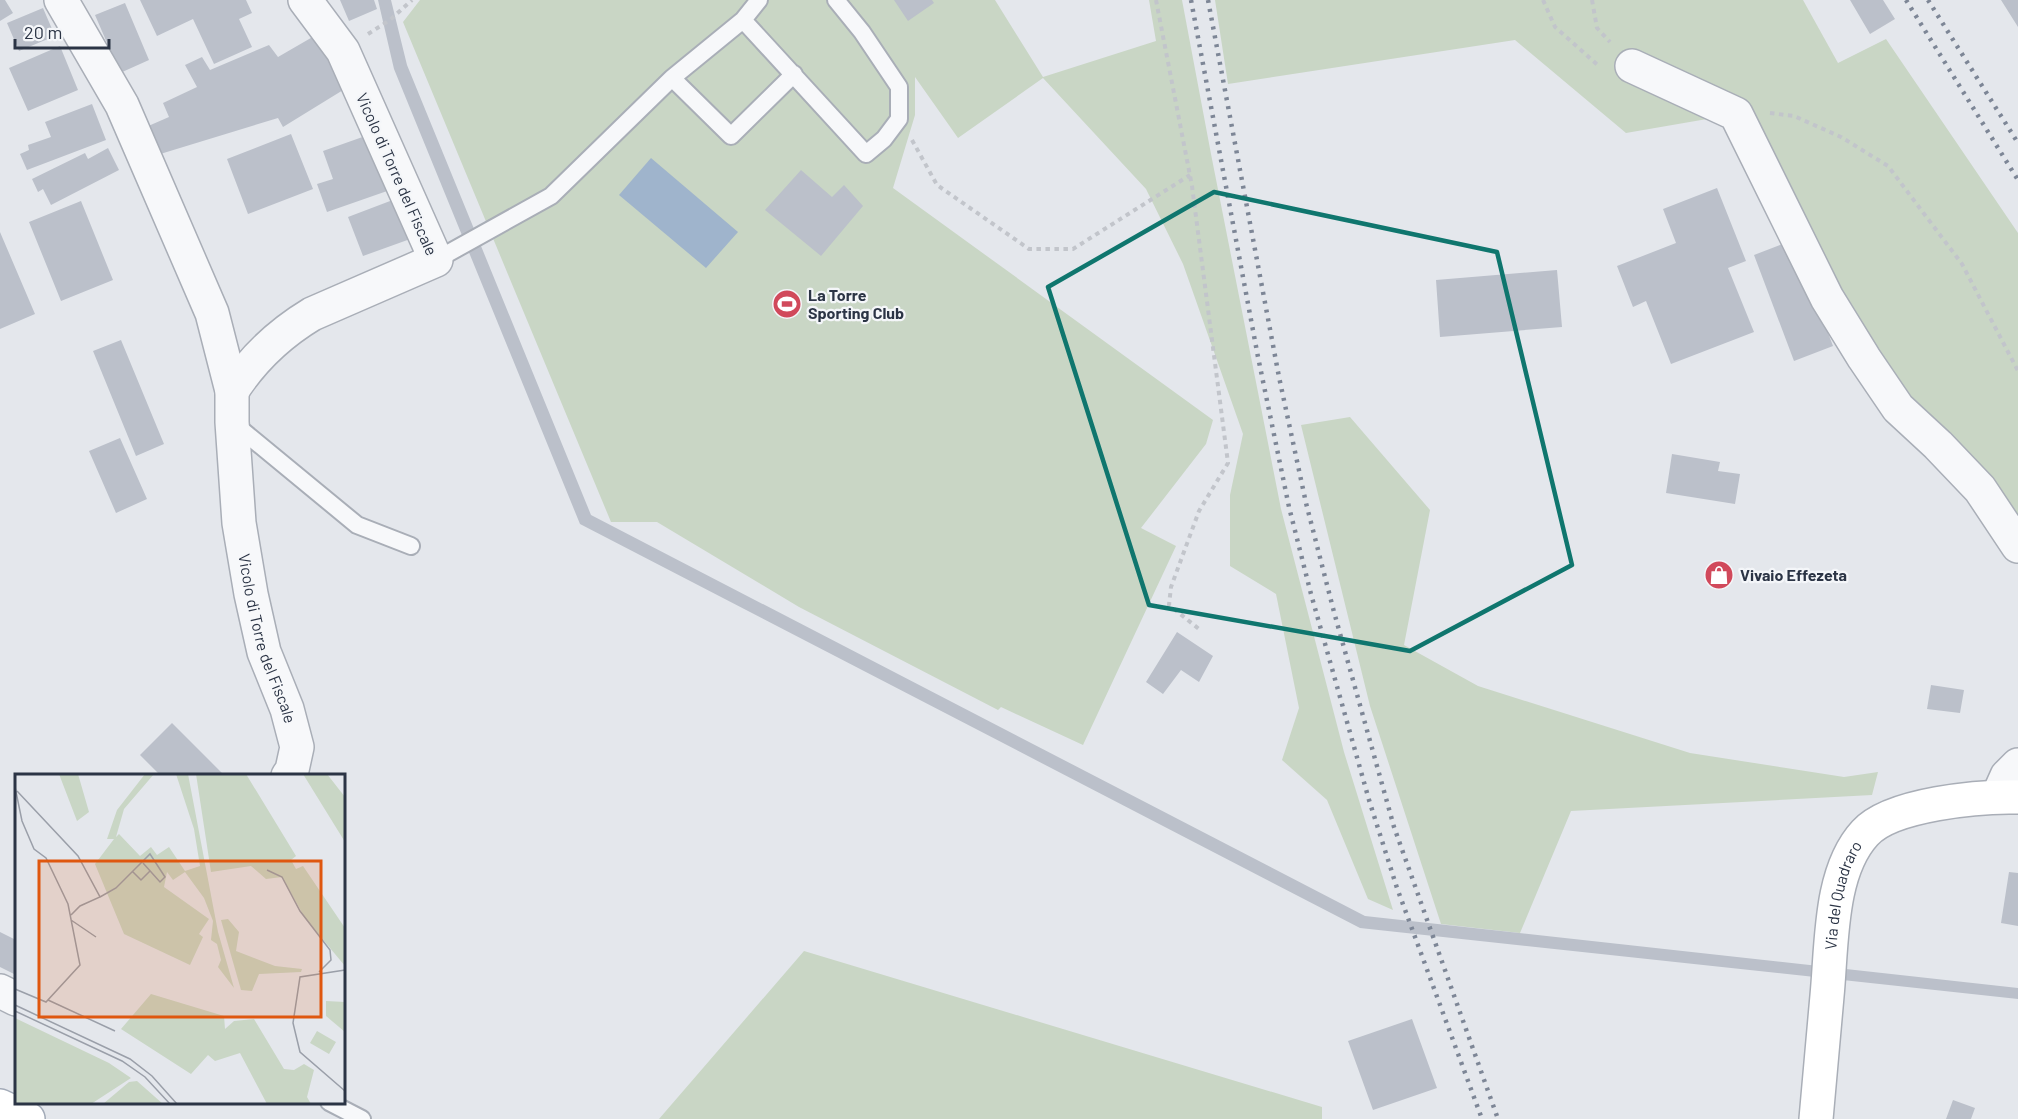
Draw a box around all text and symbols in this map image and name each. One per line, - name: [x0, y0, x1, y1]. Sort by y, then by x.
- scale bar: [15, 12, 110, 50]
- text: 20 m: [24, 21, 62, 43]
- street label: Vicolo di Torre del Fiscale: [353, 90, 442, 258]
- place label: La Torre Sporting Club: [808, 285, 904, 322]
- sports icon: La Torre Sporting Club: [771, 288, 803, 320]
- street label: Vicolo di Torre del Fiscale: [235, 552, 300, 725]
- shop icon: Vivaio Effezeta: [1703, 559, 1735, 591]
- place label: Vivaio Effezeta: [1740, 565, 1847, 584]
- inset map: [15, 774, 345, 1104]
- street label: Via del Quadraro: [1820, 837, 1865, 950]

